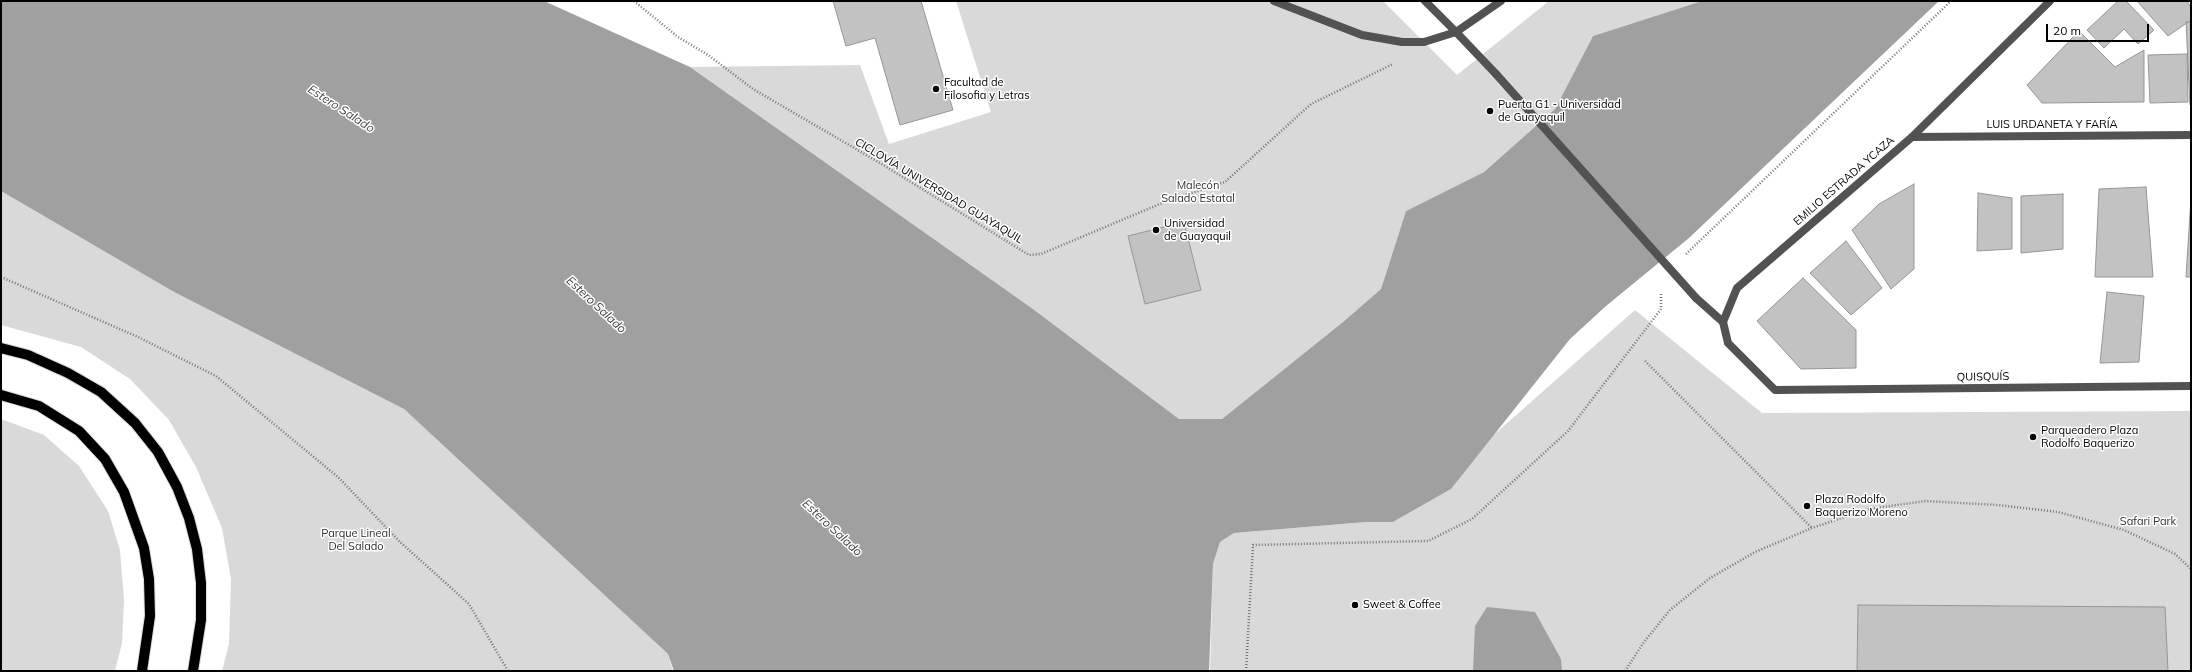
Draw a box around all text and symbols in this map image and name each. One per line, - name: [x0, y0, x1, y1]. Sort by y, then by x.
- scale bar: [2048, 16, 2151, 42]
- text: 20 m: [2053, 23, 2081, 38]
- place label: Facultad de Filosofia y Letras: [944, 76, 1030, 102]
- water label: Estero Salado: [305, 82, 377, 136]
- marker: Facultad de Filosofia y Letras: [931, 84, 941, 94]
- place label: Puerta G1 - Universidad de Guayaquil: [1498, 98, 1621, 124]
- marker: Puerta G1 - Universidad de Guayaquil: [1485, 106, 1495, 116]
- street label: LUIS URDANETA Y FARÍA: [1986, 118, 2118, 132]
- street label: EMILIO ESTRADA YCAZA: [1791, 134, 1897, 228]
- street label: CICLOVÍA UNIVERSIDAD GUAYAQUIL: [853, 135, 1025, 247]
- park label: Malecón Salado Estatal: [1161, 179, 1235, 205]
- place label: Universidad de Guayaquil: [1164, 217, 1231, 243]
- marker: Universidad de Guayaquil: [1151, 225, 1161, 235]
- water label: Estero Salado: [563, 274, 629, 336]
- street label: QUISQUÍS: [1957, 370, 2009, 384]
- place label: Parqueadero Plaza Rodolfo Baquerizo: [2041, 424, 2138, 450]
- marker: Parqueadero Plaza Rodolfo Baquerizo: [2028, 432, 2038, 442]
- place label: Plaza Rodolfo Baquerizo Moreno: [1815, 493, 1908, 519]
- water label: Estero Salado: [799, 497, 865, 559]
- marker: Plaza Rodolfo Baquerizo Moreno: [1802, 501, 1812, 511]
- park label: Safari Park: [2120, 515, 2176, 529]
- park label: Parque Lineal Del Salado: [321, 527, 391, 553]
- place label: Sweet & Coffee: [1363, 598, 1441, 612]
- marker: Sweet & Coffee: [1350, 600, 1360, 610]

